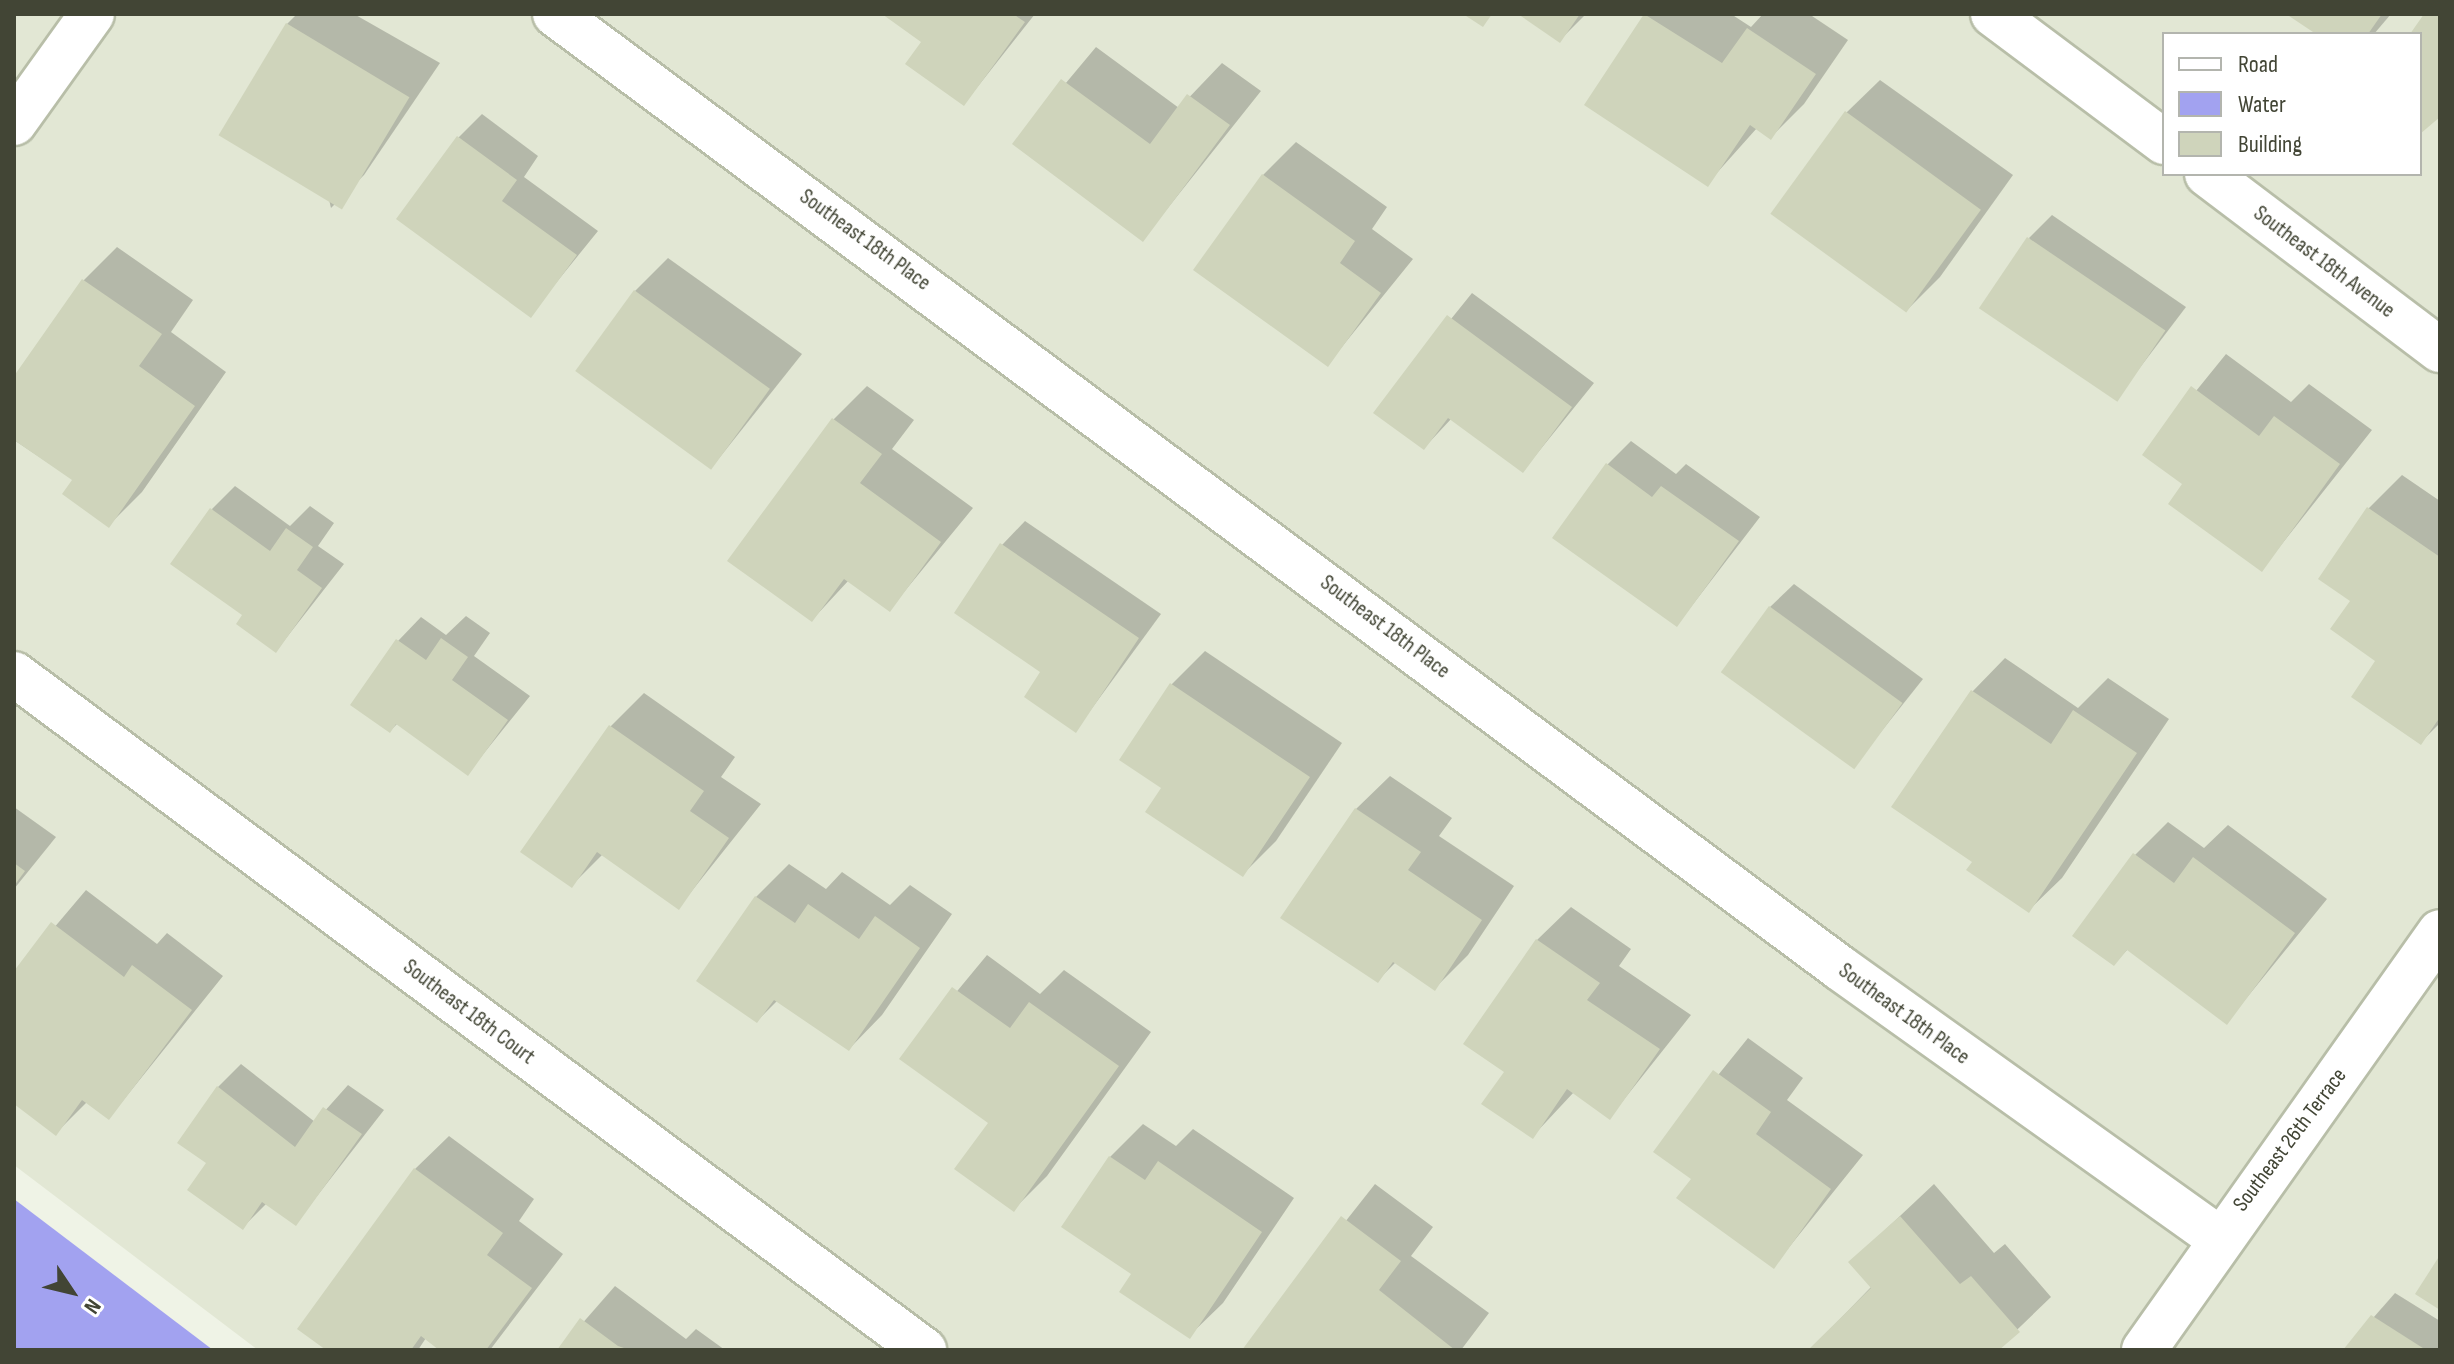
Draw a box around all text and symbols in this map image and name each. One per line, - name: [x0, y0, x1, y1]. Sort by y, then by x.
- legend: [2162, 32, 2422, 176]
- text: Road: [2238, 50, 2278, 79]
- text: Water: [2238, 90, 2286, 119]
- text: Building: [2238, 130, 2302, 159]
- street label: Southeast 18th Place: [794, 184, 936, 296]
- street label: Southeast 18th Avenue: [2248, 200, 2400, 324]
- street label: Southeast 18th Place: [1315, 570, 1455, 684]
- street label: Southeast 18th Court: [398, 954, 540, 1070]
- street label: Southeast 18th Place: [1833, 958, 1975, 1070]
- street label: Southeast 26th Terrace: [2228, 1063, 2352, 1217]
- north arrow: [32, 1252, 112, 1332]
- text: N: [78, 1293, 106, 1319]

